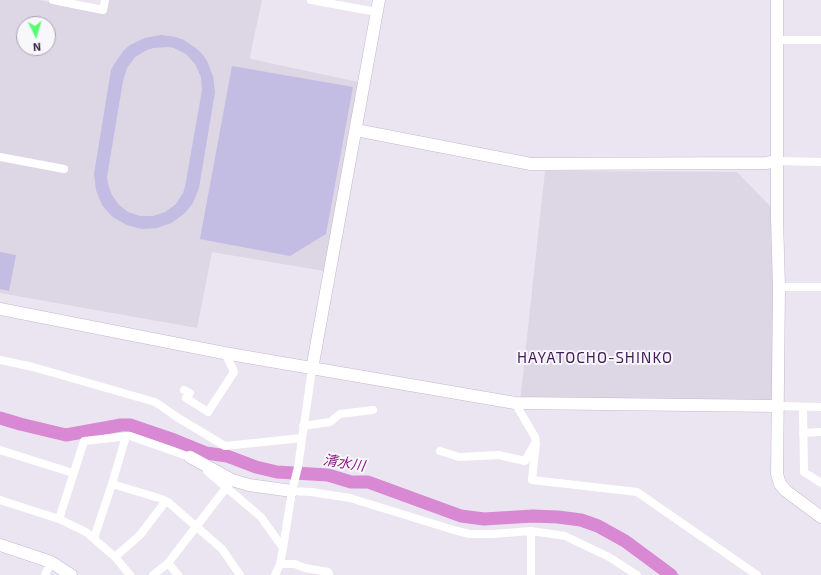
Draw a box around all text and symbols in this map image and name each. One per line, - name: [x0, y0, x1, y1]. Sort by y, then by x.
- north arrow: [16, 16, 56, 56]
- text: N: [32, 41, 42, 54]
- district label: HAYATOCHO-SHINKO: [517, 349, 673, 367]
- water label: 清水川: [322, 451, 366, 475]

